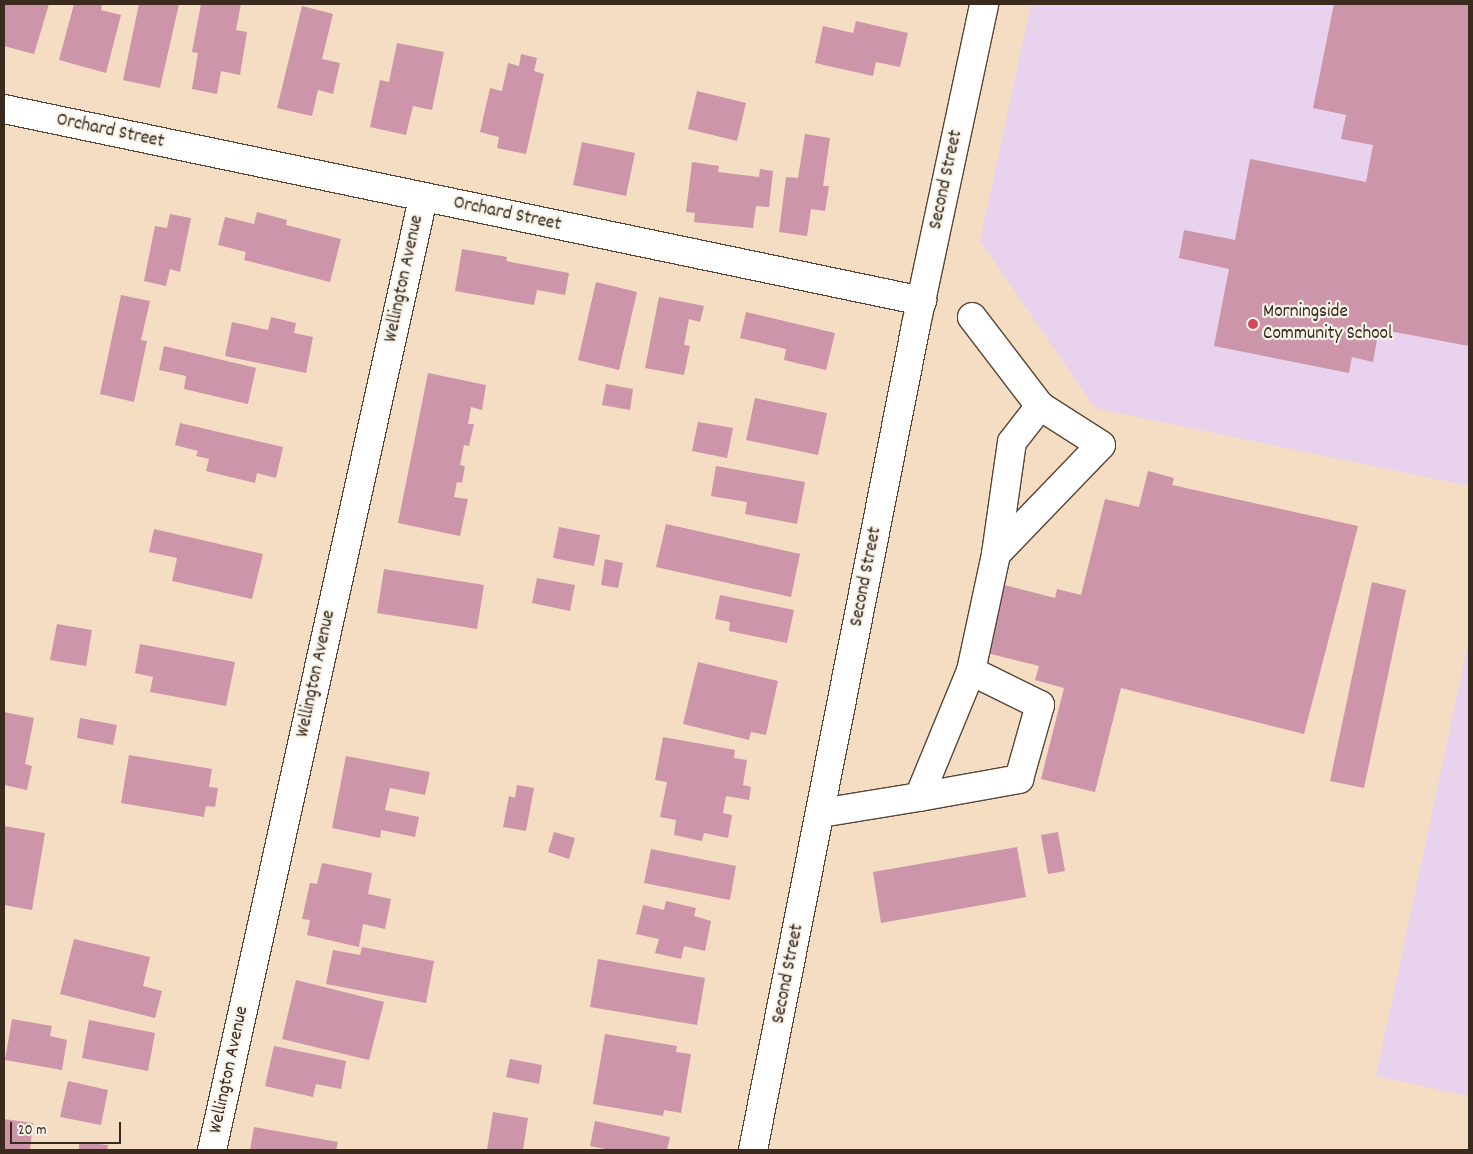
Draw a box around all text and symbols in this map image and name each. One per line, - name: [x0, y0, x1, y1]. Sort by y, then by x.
- street label: Orchard Street: [54, 109, 166, 155]
- street label: Second Street: [925, 128, 969, 232]
- street label: Orchard Street: [451, 192, 563, 238]
- street label: Wellington Avenue: [380, 213, 430, 345]
- place label: Morningside Community School: [1263, 302, 1393, 346]
- marker: Morningside Community School: [1247, 318, 1259, 330]
- street label: Second Street: [846, 525, 888, 629]
- street label: Wellington Avenue: [292, 608, 342, 740]
- street label: Second Street: [768, 922, 810, 1026]
- street label: Wellington Avenue: [205, 1004, 255, 1136]
- scale bar: [12, 1112, 124, 1144]
- text: 20 m: [18, 1120, 46, 1142]

